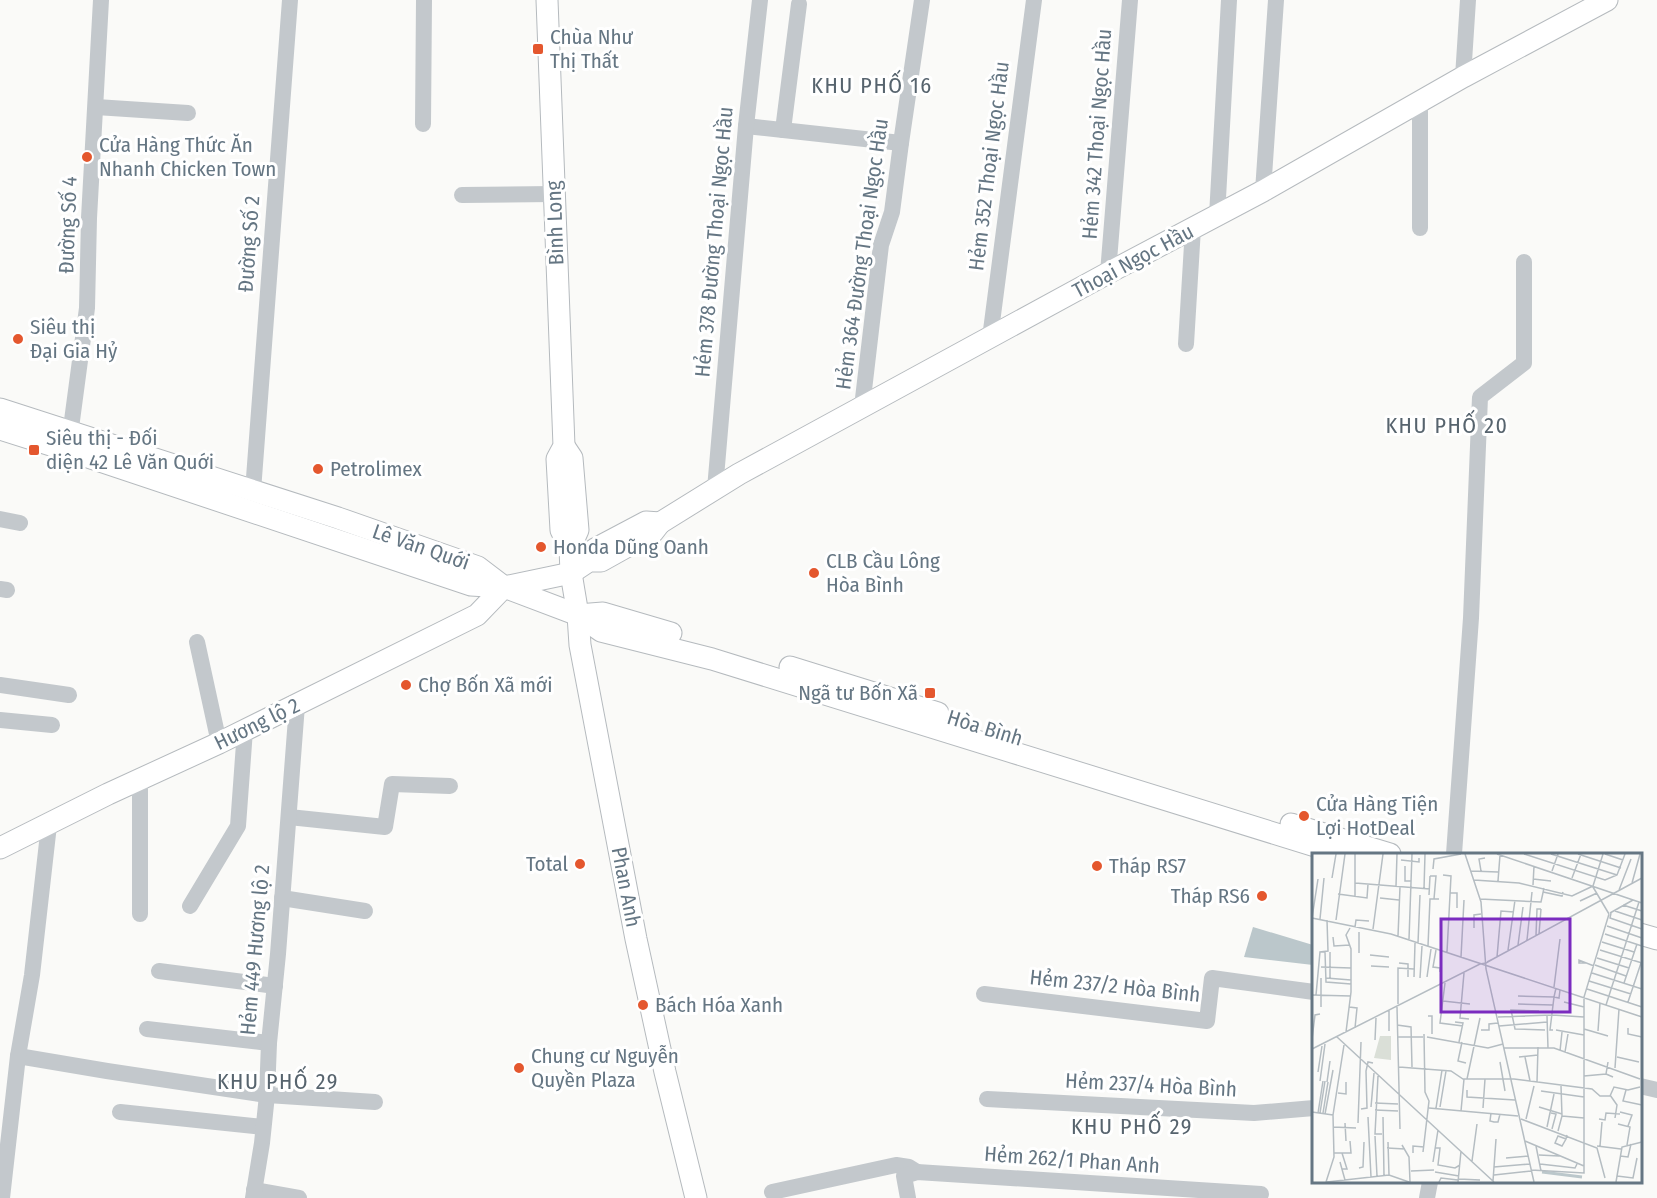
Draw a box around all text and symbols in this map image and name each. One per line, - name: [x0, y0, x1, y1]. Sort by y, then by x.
- place label: Chùa Như Thị Thất: [550, 24, 634, 74]
- street label: Hẻm 342 Thoại Ngọc Hầu: [1077, 28, 1117, 240]
- marker: Chùa Như Thị Thất: [531, 42, 545, 56]
- street label: Hẻm 352 Thoại Ngọc Hầu: [963, 60, 1015, 272]
- district label: KHU PHỐ 16: [811, 69, 933, 99]
- street label: Hẻm 378 Đường Thoại Ngọc Hầu: [689, 106, 739, 378]
- street label: Hẻm 364 Đường Thoại Ngọc Hầu: [830, 117, 894, 391]
- place label: Cửa Hàng Thức Ăn Nhanh Chicken Town: [99, 132, 276, 182]
- marker: Cửa Hàng Thức Ăn Nhanh Chicken Town: [80, 150, 94, 164]
- street label: Đường Số 4: [53, 176, 83, 274]
- street label: Bình Long: [541, 180, 569, 266]
- street label: Đường Số 2: [233, 195, 265, 293]
- street label: Thoại Ngọc Hầu: [1068, 218, 1198, 304]
- place label: Siêu thị Đại Gia Hỷ: [30, 314, 118, 364]
- marker: Siêu thị Đại Gia Hỷ: [11, 332, 25, 346]
- district label: KHU PHỐ 20: [1385, 409, 1509, 439]
- place label: Siêu thị - Đối diện 42 Lê Văn Quới: [46, 425, 214, 475]
- marker: Siêu thị - Đối diện 42 Lê Văn Quới: [27, 443, 41, 457]
- place label: Petrolimex: [330, 456, 423, 482]
- marker: Petrolimex: [311, 462, 325, 476]
- street label: Lê Văn Quới: [369, 518, 473, 576]
- place label: Honda Dũng Oanh: [553, 534, 709, 560]
- marker: Honda Dũng Oanh: [534, 540, 548, 554]
- place label: CLB Cầu Lông Hòa Bình: [826, 548, 940, 598]
- marker: CLB Cầu Lông Hòa Bình: [807, 566, 821, 580]
- place label: Chợ Bốn Xã mới: [418, 672, 553, 698]
- marker: Chợ Bốn Xã mới: [399, 678, 413, 692]
- place label: Ngã tư Bốn Xã: [798, 680, 918, 706]
- marker: Ngã tư Bốn Xã: [923, 686, 937, 700]
- street label: Hương lộ 2: [210, 692, 304, 756]
- street label: Hòa Bình: [944, 704, 1026, 752]
- place label: Cửa Hàng Tiện Lợi HotDeal: [1316, 791, 1438, 841]
- marker: Cửa Hàng Tiện Lợi HotDeal: [1297, 809, 1311, 823]
- street label: Phan Anh: [606, 845, 646, 929]
- place label: Total: [526, 851, 568, 877]
- place label: Tháp RS7: [1109, 853, 1186, 879]
- inset map: [1312, 853, 1642, 1183]
- marker: Total: [573, 857, 587, 871]
- marker: Tháp RS7: [1090, 859, 1104, 873]
- street label: Hẻm 449 Hương lộ 2: [235, 864, 275, 1036]
- place label: Tháp RS6: [1171, 883, 1250, 909]
- marker: Tháp RS6: [1255, 889, 1269, 903]
- street label: Hẻm 237/2 Hòa Bình: [1028, 964, 1202, 1008]
- place label: Bách Hóa Xanh: [655, 992, 783, 1018]
- marker: Bách Hóa Xanh: [636, 998, 650, 1012]
- place label: Chung cư Nguyễn Quyền Plaza: [531, 1043, 679, 1093]
- marker: Chung cư Nguyễn Quyền Plaza: [512, 1061, 526, 1075]
- district label: KHU PHỐ 29: [217, 1065, 339, 1095]
- street label: Hẻm 237/4 Hòa Bình: [1064, 1068, 1238, 1102]
- district label: KHU PHỐ 29: [1071, 1110, 1193, 1140]
- street label: Hẻm 262/1 Phan Anh: [983, 1141, 1161, 1179]

